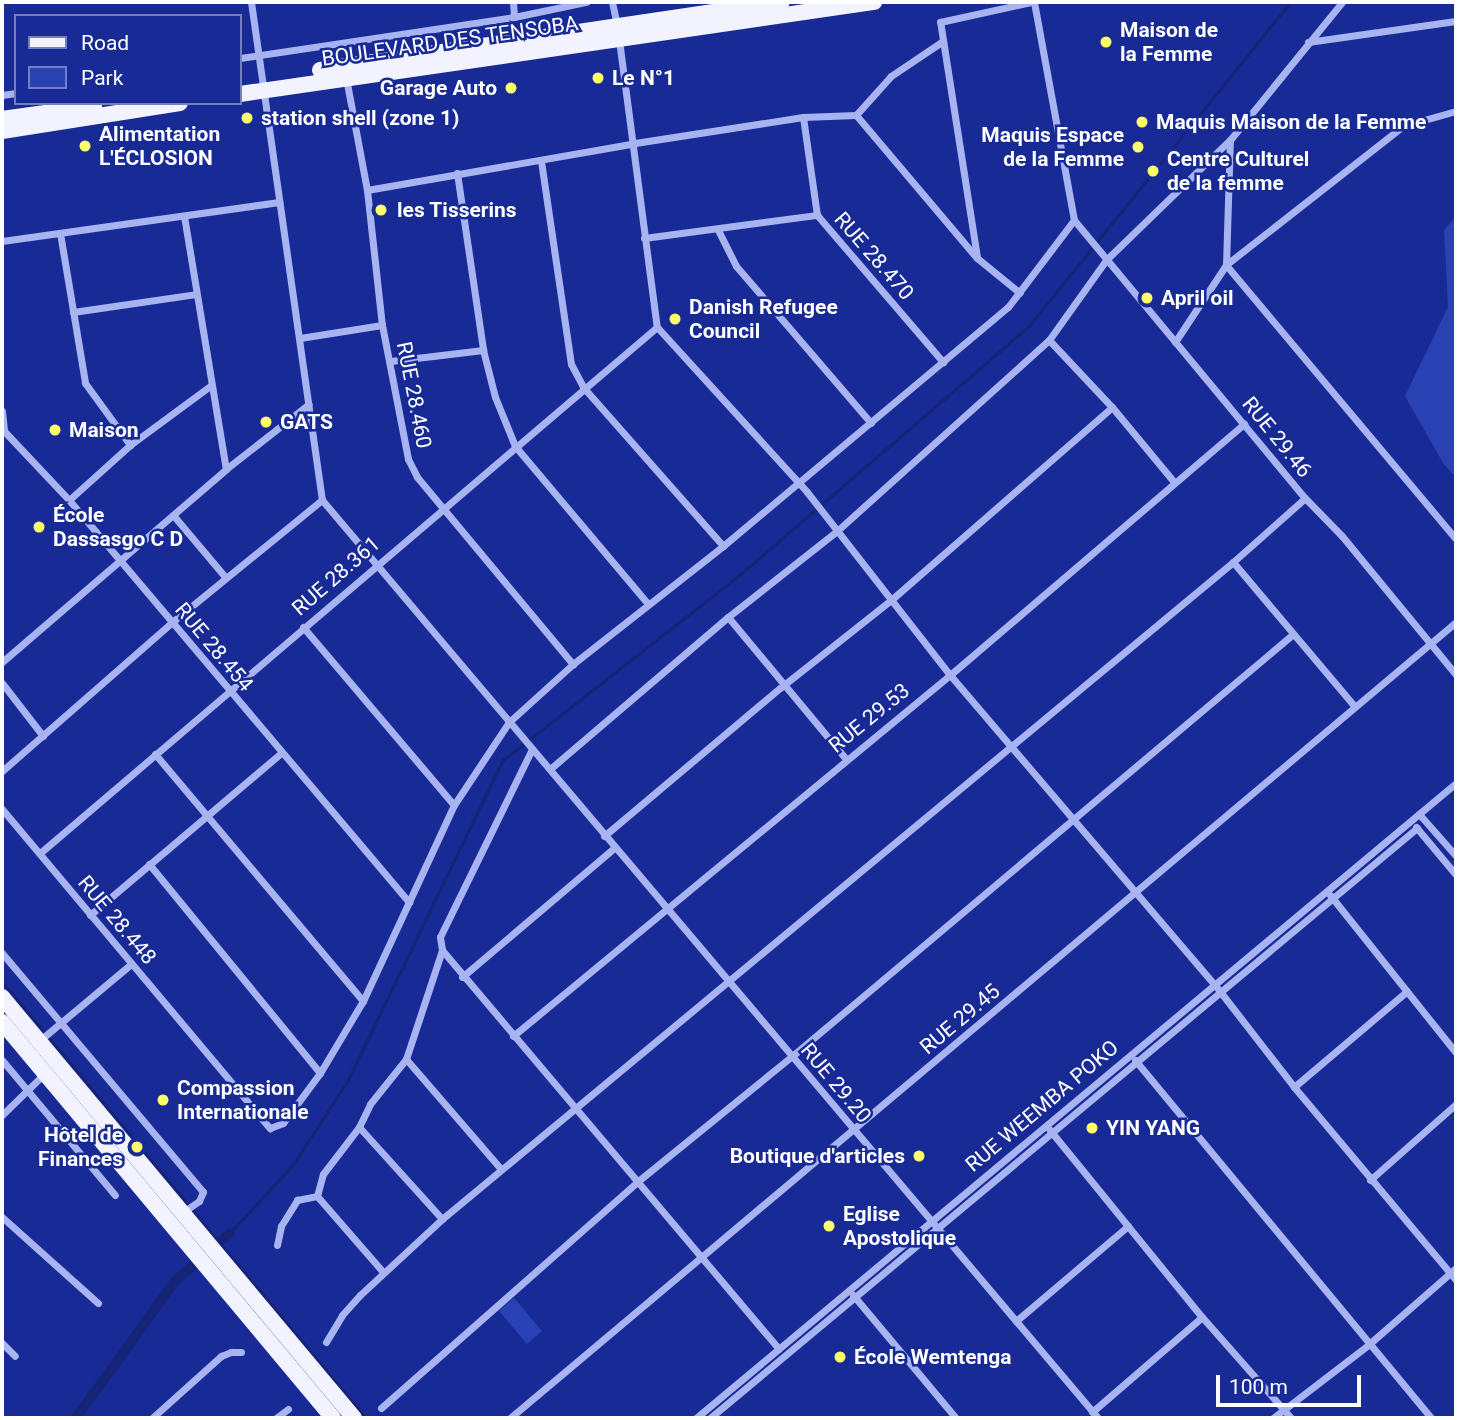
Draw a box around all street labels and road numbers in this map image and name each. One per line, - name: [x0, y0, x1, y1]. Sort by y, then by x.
- street label: BOULEVARD DES TENSOBA: [320, 10, 580, 72]
- street label: RUE 28.470: [829, 207, 919, 305]
- street label: RUE 28.460: [391, 339, 437, 451]
- street label: RUE 29.46: [1237, 392, 1317, 482]
- street label: RUE 28.361: [287, 531, 385, 621]
- street label: RUE 28.454: [170, 597, 258, 697]
- street label: RUE 29.53: [824, 678, 914, 758]
- street label: RUE 28.448: [73, 870, 161, 970]
- street label: RUE 29.45: [915, 978, 1005, 1060]
- street label: RUE WEEMBA POKO: [961, 1035, 1123, 1177]
- street label: RUE 29.20: [795, 1038, 877, 1128]

